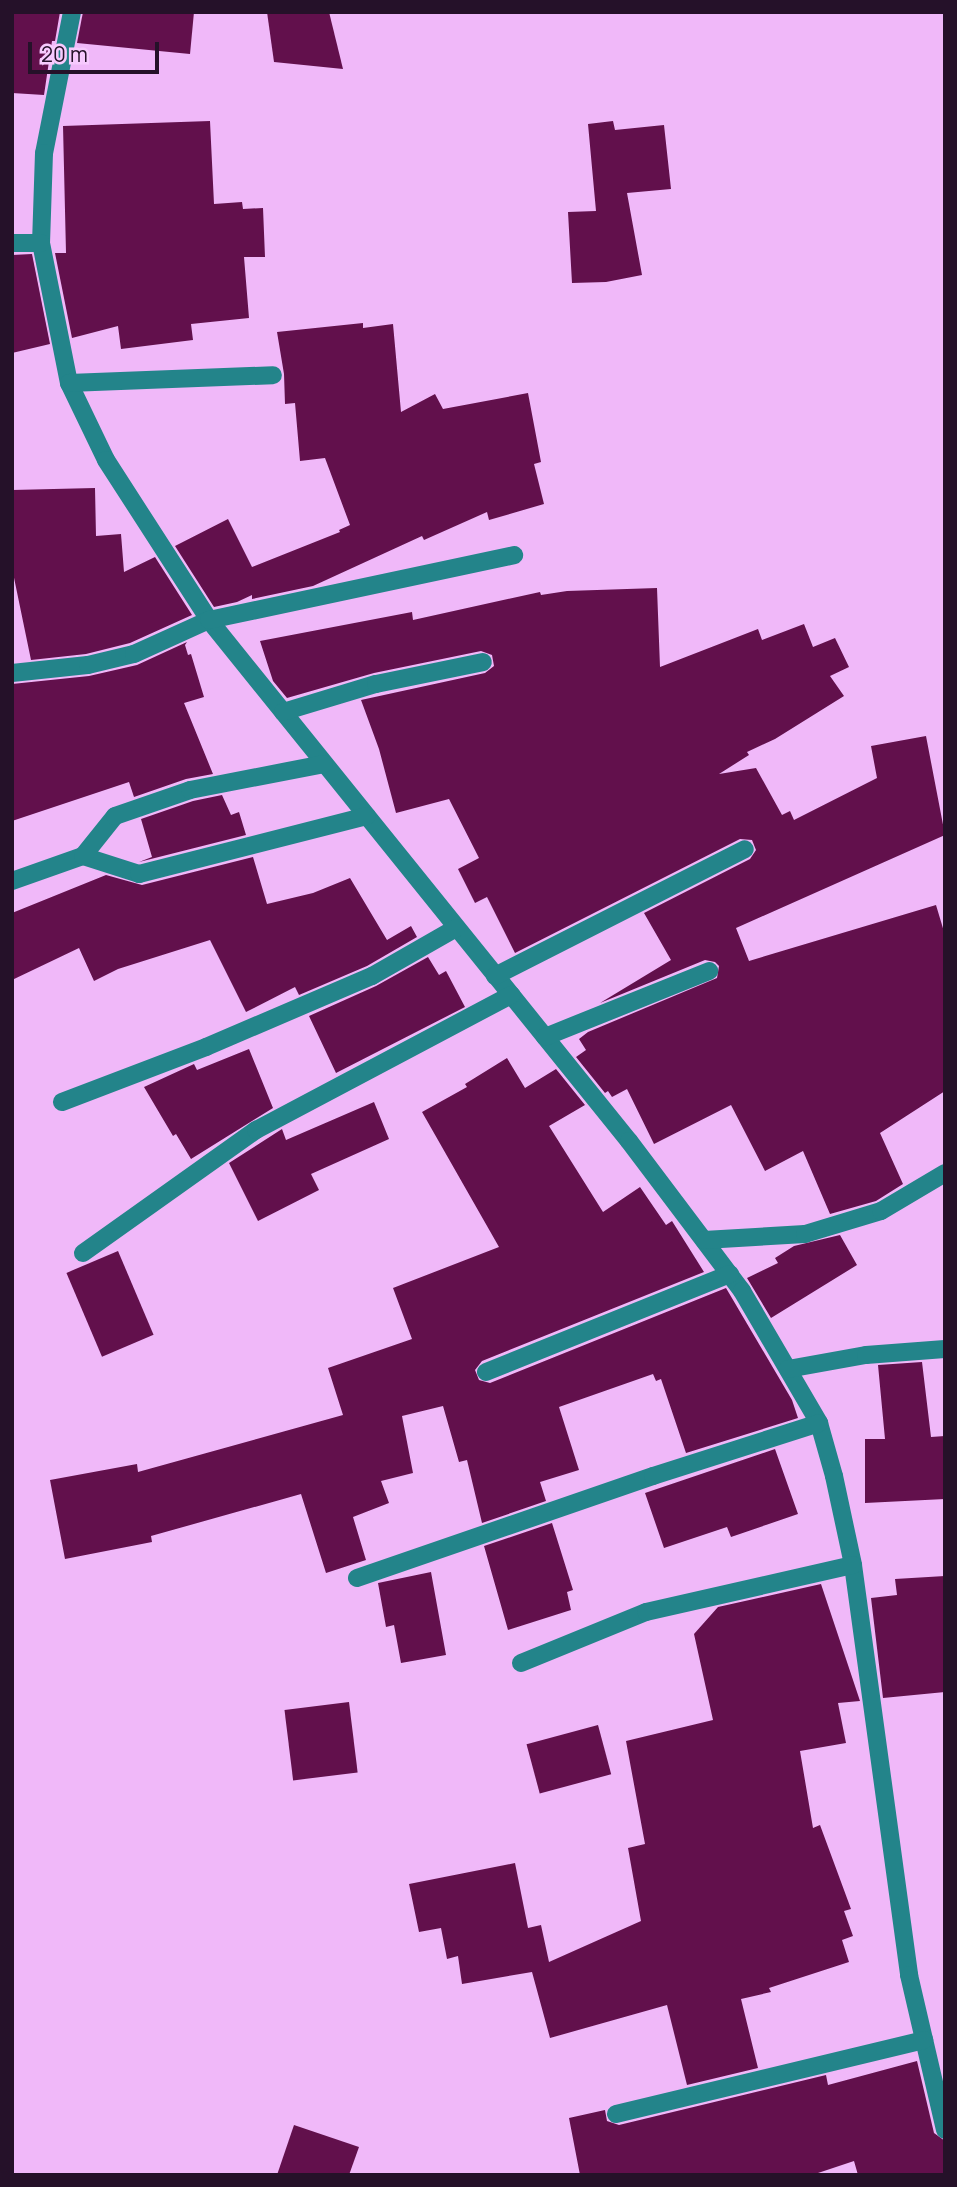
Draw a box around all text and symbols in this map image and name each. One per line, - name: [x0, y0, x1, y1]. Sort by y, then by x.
- scale bar: [32, 28, 163, 72]
- text: 20 m: [41, 40, 88, 68]

